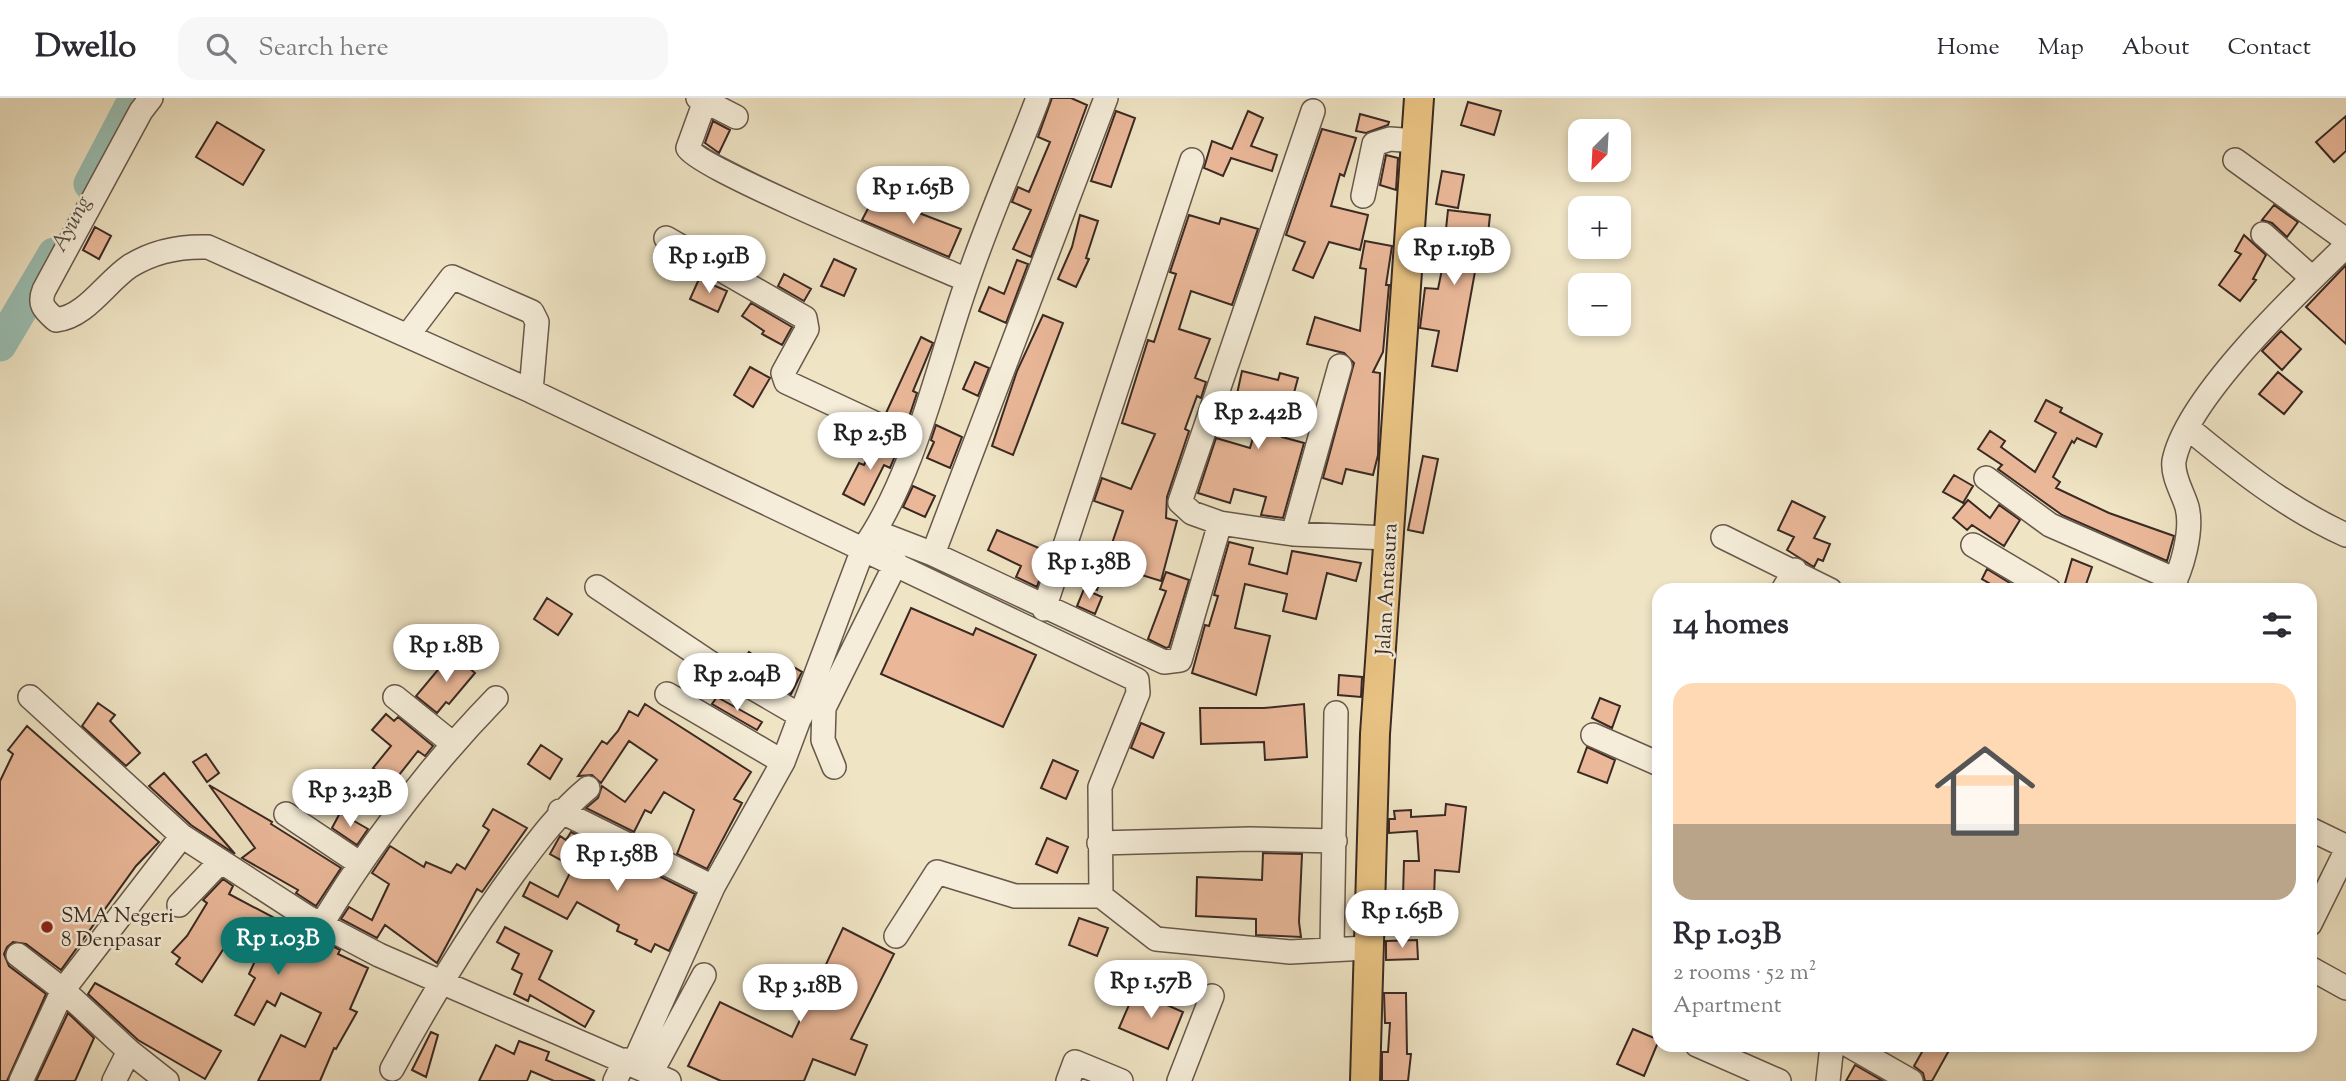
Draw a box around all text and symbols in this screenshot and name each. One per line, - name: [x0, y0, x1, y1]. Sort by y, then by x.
- search box: [178, 17, 668, 80]
- text: Dwello: [35, 24, 136, 72]
- icon: search: [202, 29, 240, 67]
- text: Search here: [258, 30, 389, 67]
- text: Home: [1937, 31, 2000, 65]
- text: Map: [2038, 31, 2084, 65]
- text: About: [2122, 31, 2189, 65]
- text: Contact: [2227, 31, 2311, 65]
- north arrow: [1568, 119, 1631, 182]
- map controls: [1568, 119, 1631, 336]
- pin: Rp 1.65B: [841, 166, 985, 226]
- text: Rp 1.65B: [873, 172, 953, 205]
- water label: Ayung: [44, 190, 101, 258]
- button: +: [1568, 196, 1631, 259]
- pin: Rp 1.19B: [1382, 228, 1526, 287]
- text: Rp 1.19B: [1414, 233, 1494, 266]
- pin: Rp 1.91B: [637, 236, 781, 295]
- text: Rp 1.91B: [669, 241, 749, 274]
- button: −: [1568, 273, 1631, 336]
- pin: Rp 2.42B: [1186, 392, 1330, 451]
- text: Rp 2.42B: [1214, 397, 1302, 430]
- pin: Rp 2.5B: [805, 412, 935, 472]
- text: Rp 2.5B: [834, 418, 906, 451]
- street label: Jalan Antasura: [1370, 522, 1406, 657]
- pin: Rp 1.38B: [1017, 542, 1161, 601]
- text: Rp 1.38B: [1048, 547, 1130, 580]
- text: 14 homes: [1673, 604, 1789, 647]
- icon: filters: [2258, 606, 2296, 644]
- pin: Rp 1.8B: [381, 624, 511, 684]
- text: Rp 1.8B: [409, 630, 483, 663]
- pin: Rp 2.04B: [665, 654, 809, 713]
- text: Rp 2.04B: [693, 659, 781, 692]
- icon: home: [1922, 728, 2048, 854]
- pin: Rp 3.23B: [278, 770, 422, 829]
- text: Rp 3.23B: [308, 775, 392, 808]
- pin: Rp 1.58B: [545, 834, 689, 893]
- text: Rp 1.58B: [576, 839, 658, 872]
- pin: Rp 1.65B: [1330, 890, 1474, 950]
- text: Rp 1.65B: [1362, 896, 1442, 929]
- place label: SMA Negeri 8 Denpasar: [61, 902, 174, 956]
- text: Rp 1.03B: [1673, 914, 1781, 957]
- pin: Rp 1.03B: [206, 918, 350, 977]
- marker: SMA Negeri 8 Denpasar: [39, 919, 55, 935]
- text: Rp 1.03B: [237, 923, 319, 956]
- text: 2 rooms · 52 m²: [1673, 957, 1816, 990]
- pin: Rp 1.57B: [1079, 960, 1223, 1020]
- pin: Rp 3.18B: [728, 964, 872, 1024]
- text: Rp 1.57B: [1110, 966, 1192, 999]
- text: Rp 3.18B: [759, 970, 841, 1003]
- text: Apartment: [1673, 990, 1782, 1023]

